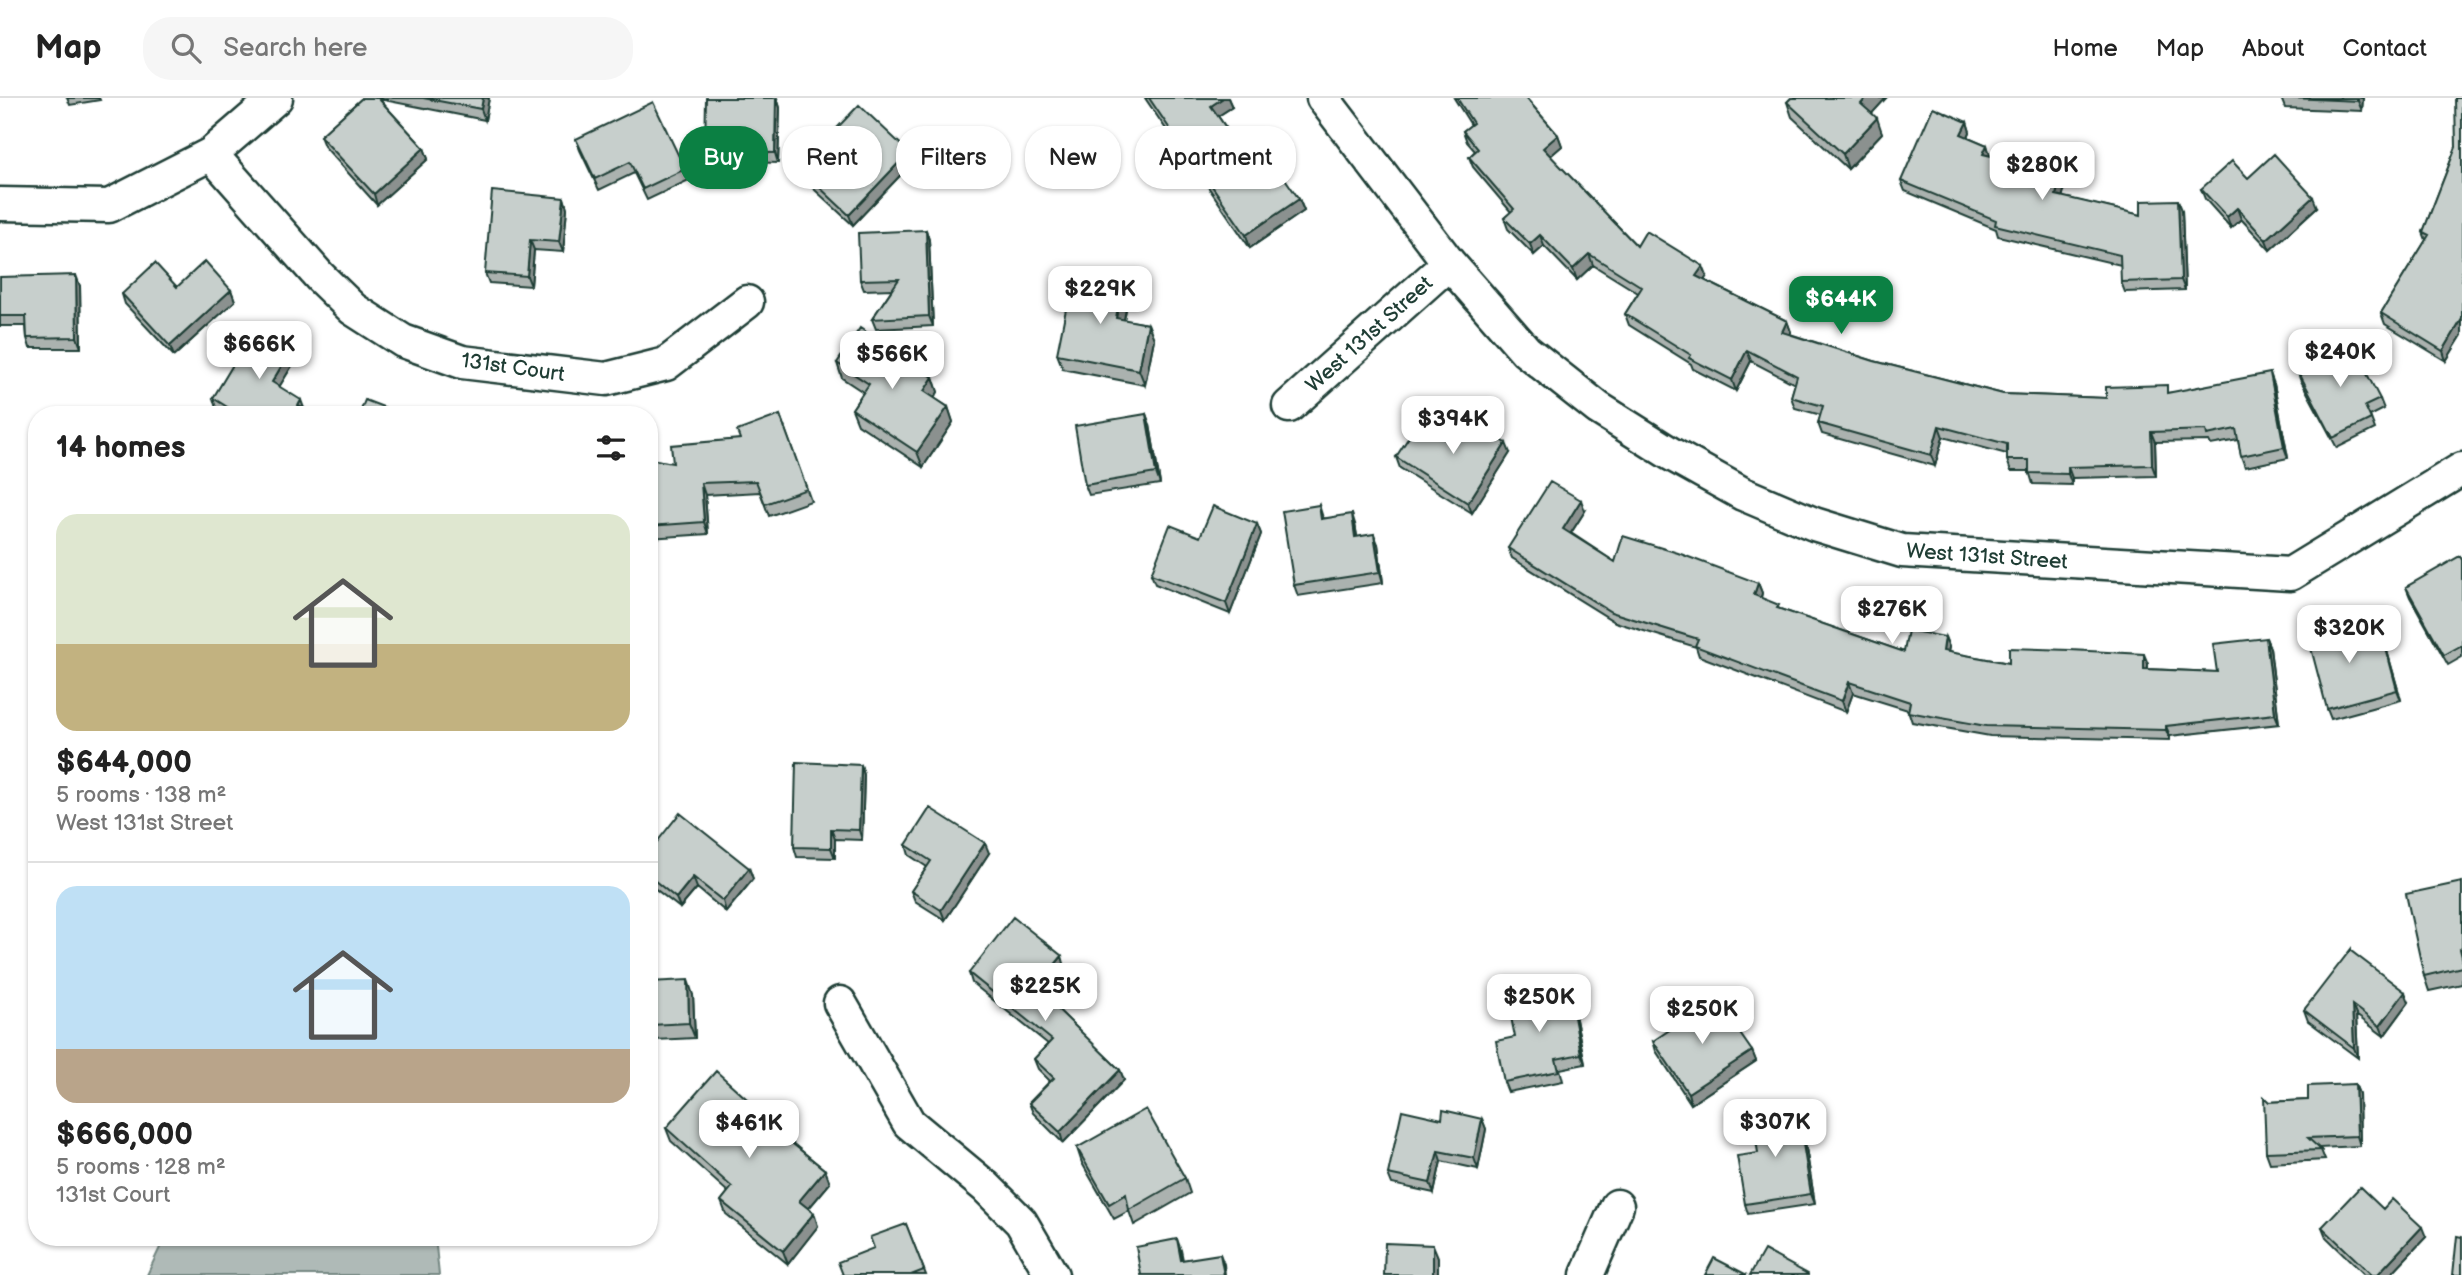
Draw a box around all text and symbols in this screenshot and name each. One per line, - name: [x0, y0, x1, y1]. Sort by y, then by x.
- search box: [143, 17, 633, 80]
- text: Map: [35, 28, 101, 68]
- icon: search: [167, 29, 205, 67]
- text: Search here: [223, 33, 367, 64]
- text: Home: [2053, 34, 2118, 63]
- text: Map: [2156, 34, 2204, 63]
- text: About: [2242, 34, 2304, 63]
- text: Contact: [2342, 34, 2427, 63]
- chip: Buy: [679, 126, 768, 189]
- chip: Rent: [782, 126, 882, 189]
- chip: Filters: [896, 126, 1011, 189]
- chip: New: [1025, 126, 1121, 189]
- chip: Apartment: [1135, 126, 1296, 189]
- pin: $280K: [1993, 142, 2091, 202]
- text: $280K: [2006, 151, 2078, 179]
- pin: $229K: [1051, 266, 1149, 326]
- street label: West 131st Street: [1301, 271, 1438, 398]
- text: $229K: [1064, 275, 1136, 303]
- pin: $644K: [1792, 276, 1890, 336]
- text: $644K: [1805, 285, 1877, 313]
- pin: $666K: [210, 322, 308, 381]
- text: $666K: [223, 330, 295, 358]
- pin: $240K: [2291, 330, 2389, 389]
- pin: $566K: [843, 331, 941, 391]
- text: $240K: [2304, 338, 2376, 366]
- text: $566K: [856, 340, 928, 368]
- street label: 131st Court: [460, 348, 567, 387]
- pin: $394K: [1404, 396, 1502, 456]
- text: $394K: [1417, 405, 1489, 433]
- icon: filters: [592, 429, 630, 467]
- text: 14 homes: [56, 430, 185, 466]
- street label: West 131st Street: [1905, 538, 2069, 575]
- icon: home: [280, 560, 406, 686]
- pin: $276K: [1843, 587, 1941, 646]
- text: $276K: [1857, 595, 1927, 623]
- pin: $320K: [2300, 606, 2398, 665]
- text: $320K: [2313, 614, 2385, 642]
- text: $644,000: [56, 745, 192, 781]
- text: 5 rooms · 138 m²: [56, 781, 226, 809]
- text: West 131st Street: [56, 809, 233, 837]
- icon: home: [280, 932, 406, 1058]
- pin: $225K: [996, 964, 1094, 1023]
- text: $225K: [1009, 972, 1081, 1000]
- pin: $250K: [1490, 974, 1588, 1034]
- text: $250K: [1503, 983, 1575, 1011]
- pin: $250K: [1653, 986, 1751, 1046]
- text: $250K: [1666, 995, 1738, 1023]
- pin: $461K: [700, 1100, 798, 1160]
- pin: $307K: [1726, 1100, 1824, 1159]
- text: $307K: [1739, 1108, 1811, 1136]
- text: $461K: [715, 1109, 783, 1137]
- text: $666,000: [56, 1117, 193, 1153]
- text: 5 rooms · 128 m²: [56, 1153, 226, 1181]
- text: 131st Court: [56, 1181, 170, 1209]

